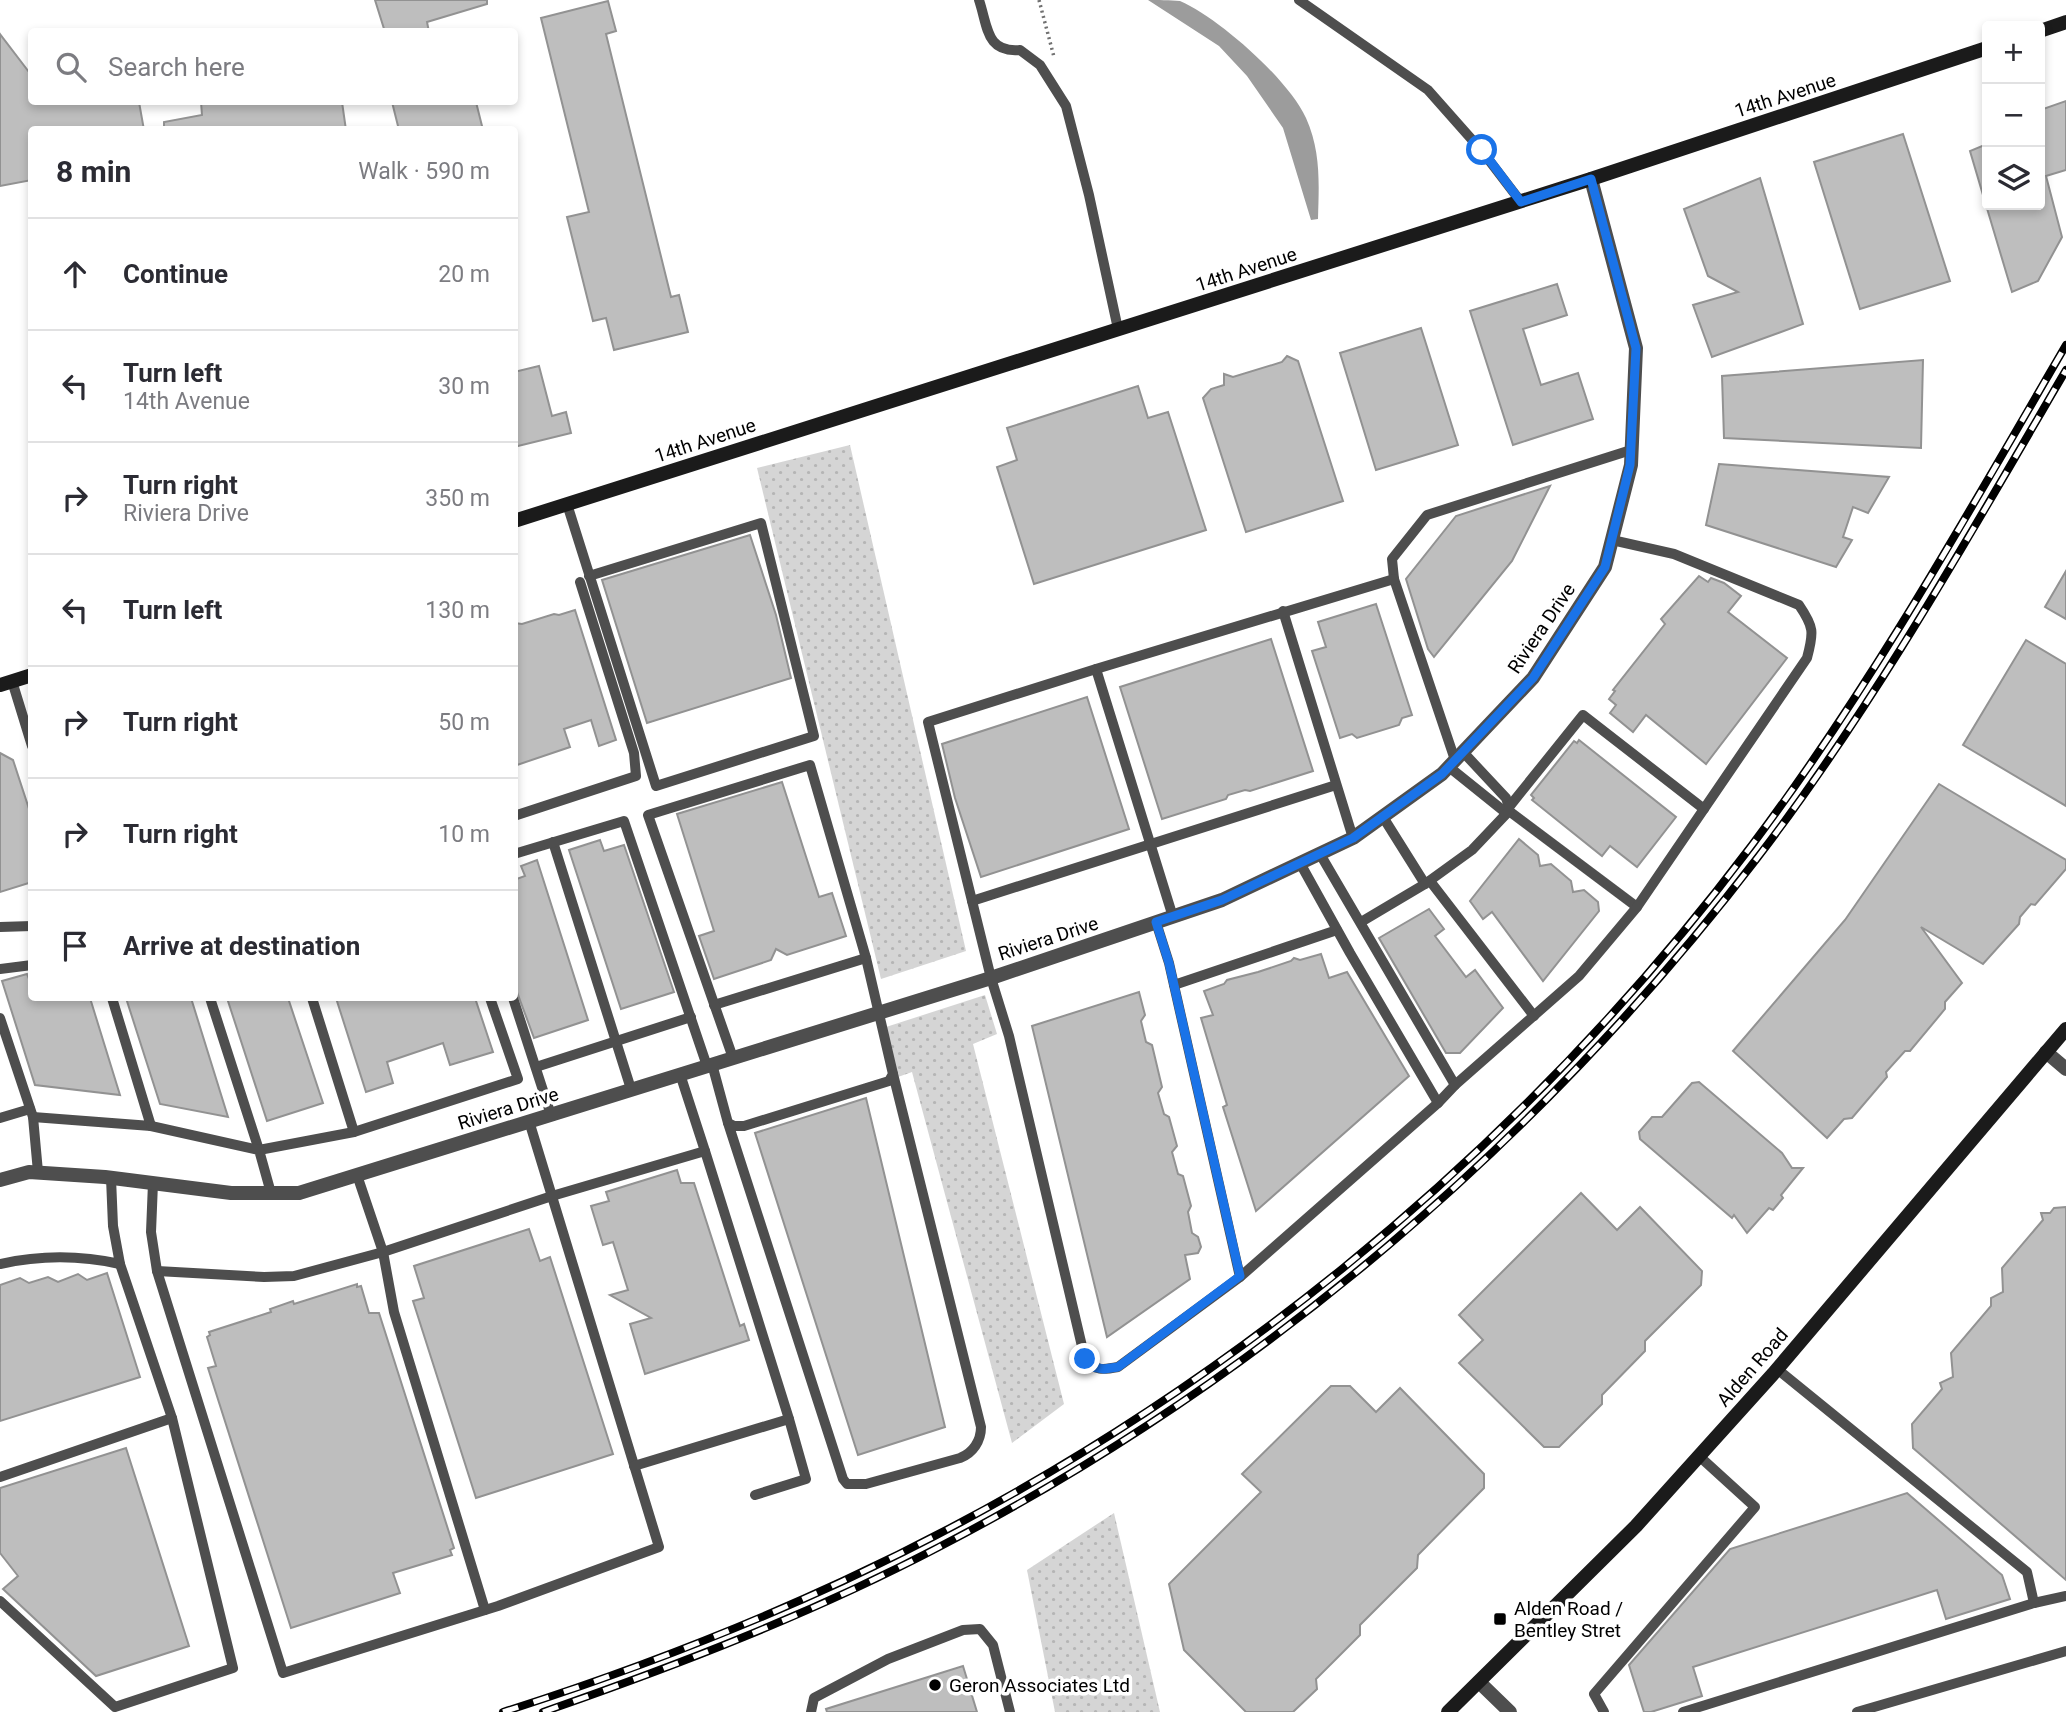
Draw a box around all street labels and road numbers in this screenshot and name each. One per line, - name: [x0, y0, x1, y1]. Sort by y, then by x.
- street label: 14th Avenue: [1732, 68, 1839, 123]
- street label: 14th Avenue: [1193, 242, 1300, 297]
- street label: 14th Avenue: [652, 413, 759, 468]
- street label: Riviera Drive: [1503, 579, 1580, 678]
- street label: Riviera Drive: [995, 911, 1101, 965]
- street label: Riviera Drive: [455, 1082, 561, 1135]
- street label: Alden Road: [1712, 1323, 1793, 1411]

